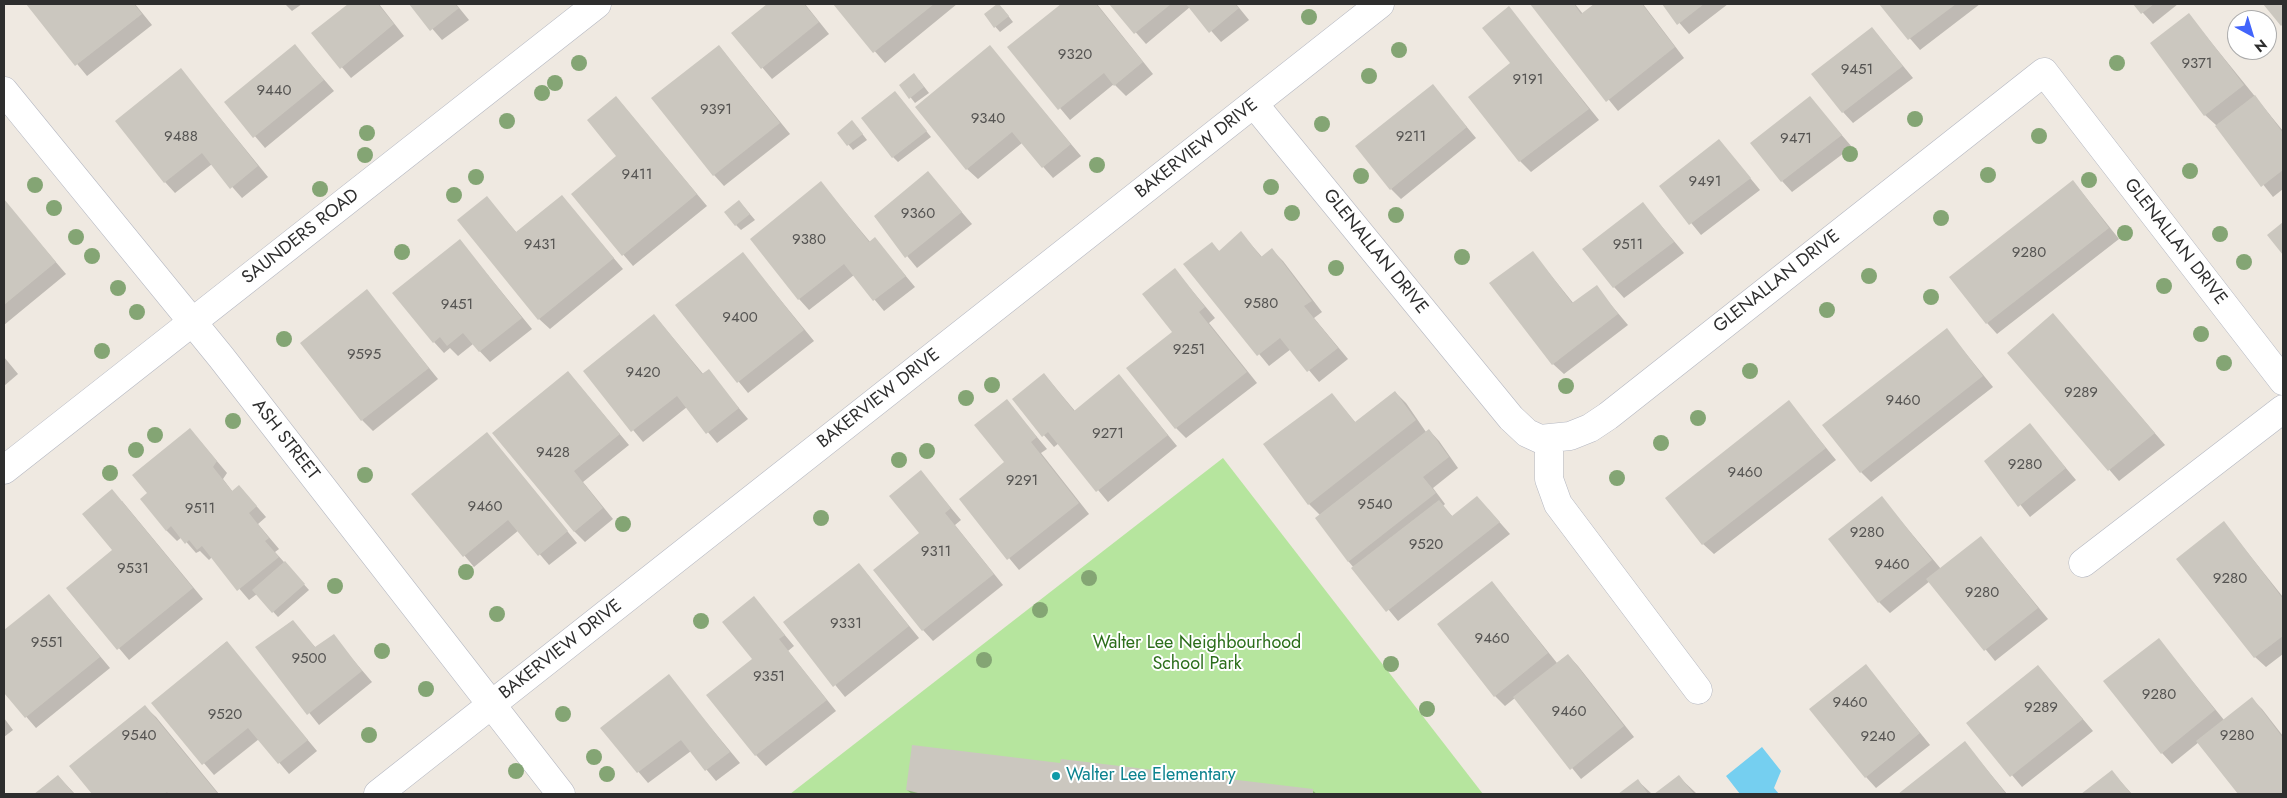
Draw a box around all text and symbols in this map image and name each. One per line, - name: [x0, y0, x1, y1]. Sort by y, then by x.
- north arrow: [2227, 10, 2277, 60]
- text: N: [2250, 35, 2271, 57]
- house number: 9320: [1058, 46, 1092, 64]
- house number: 9371: [2181, 55, 2213, 73]
- house number: 9451: [1841, 61, 1873, 79]
- house number: 9191: [1513, 71, 1543, 89]
- house number: 9440: [256, 82, 292, 100]
- street label: BAKERVIEW DRIVE: [1131, 94, 1263, 204]
- house number: 9391: [700, 101, 732, 119]
- house number: 9340: [971, 110, 1005, 128]
- house number: 9488: [164, 128, 198, 146]
- house number: 9211: [1396, 128, 1426, 146]
- house number: 9471: [1780, 130, 1812, 148]
- house number: 9411: [622, 166, 652, 184]
- house number: 9491: [1689, 173, 1721, 191]
- street label: GLENALLAN DRIVE: [2119, 175, 2231, 309]
- street label: SAUNDERS ROAD: [238, 185, 364, 289]
- street label: GLENALLAN DRIVE: [1318, 185, 1432, 319]
- house number: 9360: [901, 205, 935, 223]
- street label: GLENALLAN DRIVE: [1710, 226, 1844, 338]
- house number: 9380: [792, 231, 826, 249]
- house number: 9431: [524, 236, 556, 254]
- house number: 9511: [1613, 236, 1643, 254]
- house number: 9280: [2012, 244, 2046, 262]
- house number: 9580: [1244, 295, 1278, 313]
- house number: 9451: [441, 296, 473, 314]
- house number: 9400: [722, 309, 758, 327]
- house number: 9251: [1173, 341, 1205, 359]
- street label: BAKERVIEW DRIVE: [813, 344, 945, 454]
- house number: 9595: [347, 346, 381, 364]
- house number: 9420: [626, 364, 660, 382]
- house number: 9289: [2064, 384, 2098, 402]
- house number: 9460: [1885, 392, 1921, 410]
- street label: ASH STREET: [247, 395, 323, 485]
- house number: 9271: [1092, 425, 1124, 443]
- house number: 9428: [536, 444, 570, 462]
- house number: 9280: [2008, 456, 2042, 474]
- house number: 9460: [1727, 464, 1763, 482]
- house number: 9291: [1006, 472, 1038, 490]
- house number: 9540: [1358, 496, 1392, 514]
- house number: 9460: [467, 498, 503, 516]
- house number: 9511: [185, 500, 215, 518]
- house number: 9280: [1850, 524, 1884, 542]
- house number: 9520: [1409, 536, 1443, 554]
- house number: 9311: [921, 543, 951, 561]
- house number: 9460: [1874, 556, 1910, 574]
- house number: 9531: [117, 560, 149, 578]
- house number: 9280: [2213, 570, 2247, 588]
- house number: 9280: [1965, 584, 1999, 602]
- street label: BAKERVIEW DRIVE: [495, 595, 627, 705]
- house number: 9331: [830, 615, 862, 633]
- house number: 9460: [1474, 630, 1510, 648]
- park label: Walter Lee Neighbourhood School Park: [1093, 633, 1301, 676]
- house number: 9551: [31, 634, 63, 652]
- house number: 9500: [291, 650, 327, 668]
- house number: 9351: [753, 668, 785, 686]
- house number: 9280: [2142, 686, 2176, 704]
- house number: 9460: [1832, 694, 1868, 712]
- house number: 9289: [2024, 699, 2058, 717]
- house number: 9460: [1551, 703, 1587, 721]
- house number: 9520: [208, 706, 242, 724]
- house number: 9540: [122, 727, 156, 745]
- house number: 9280: [2220, 727, 2254, 745]
- house number: 9240: [1861, 728, 1895, 746]
- place label: Walter Lee Elementary: [1066, 765, 1236, 787]
- marker: Walter Lee Elementary: [1050, 770, 1062, 782]

